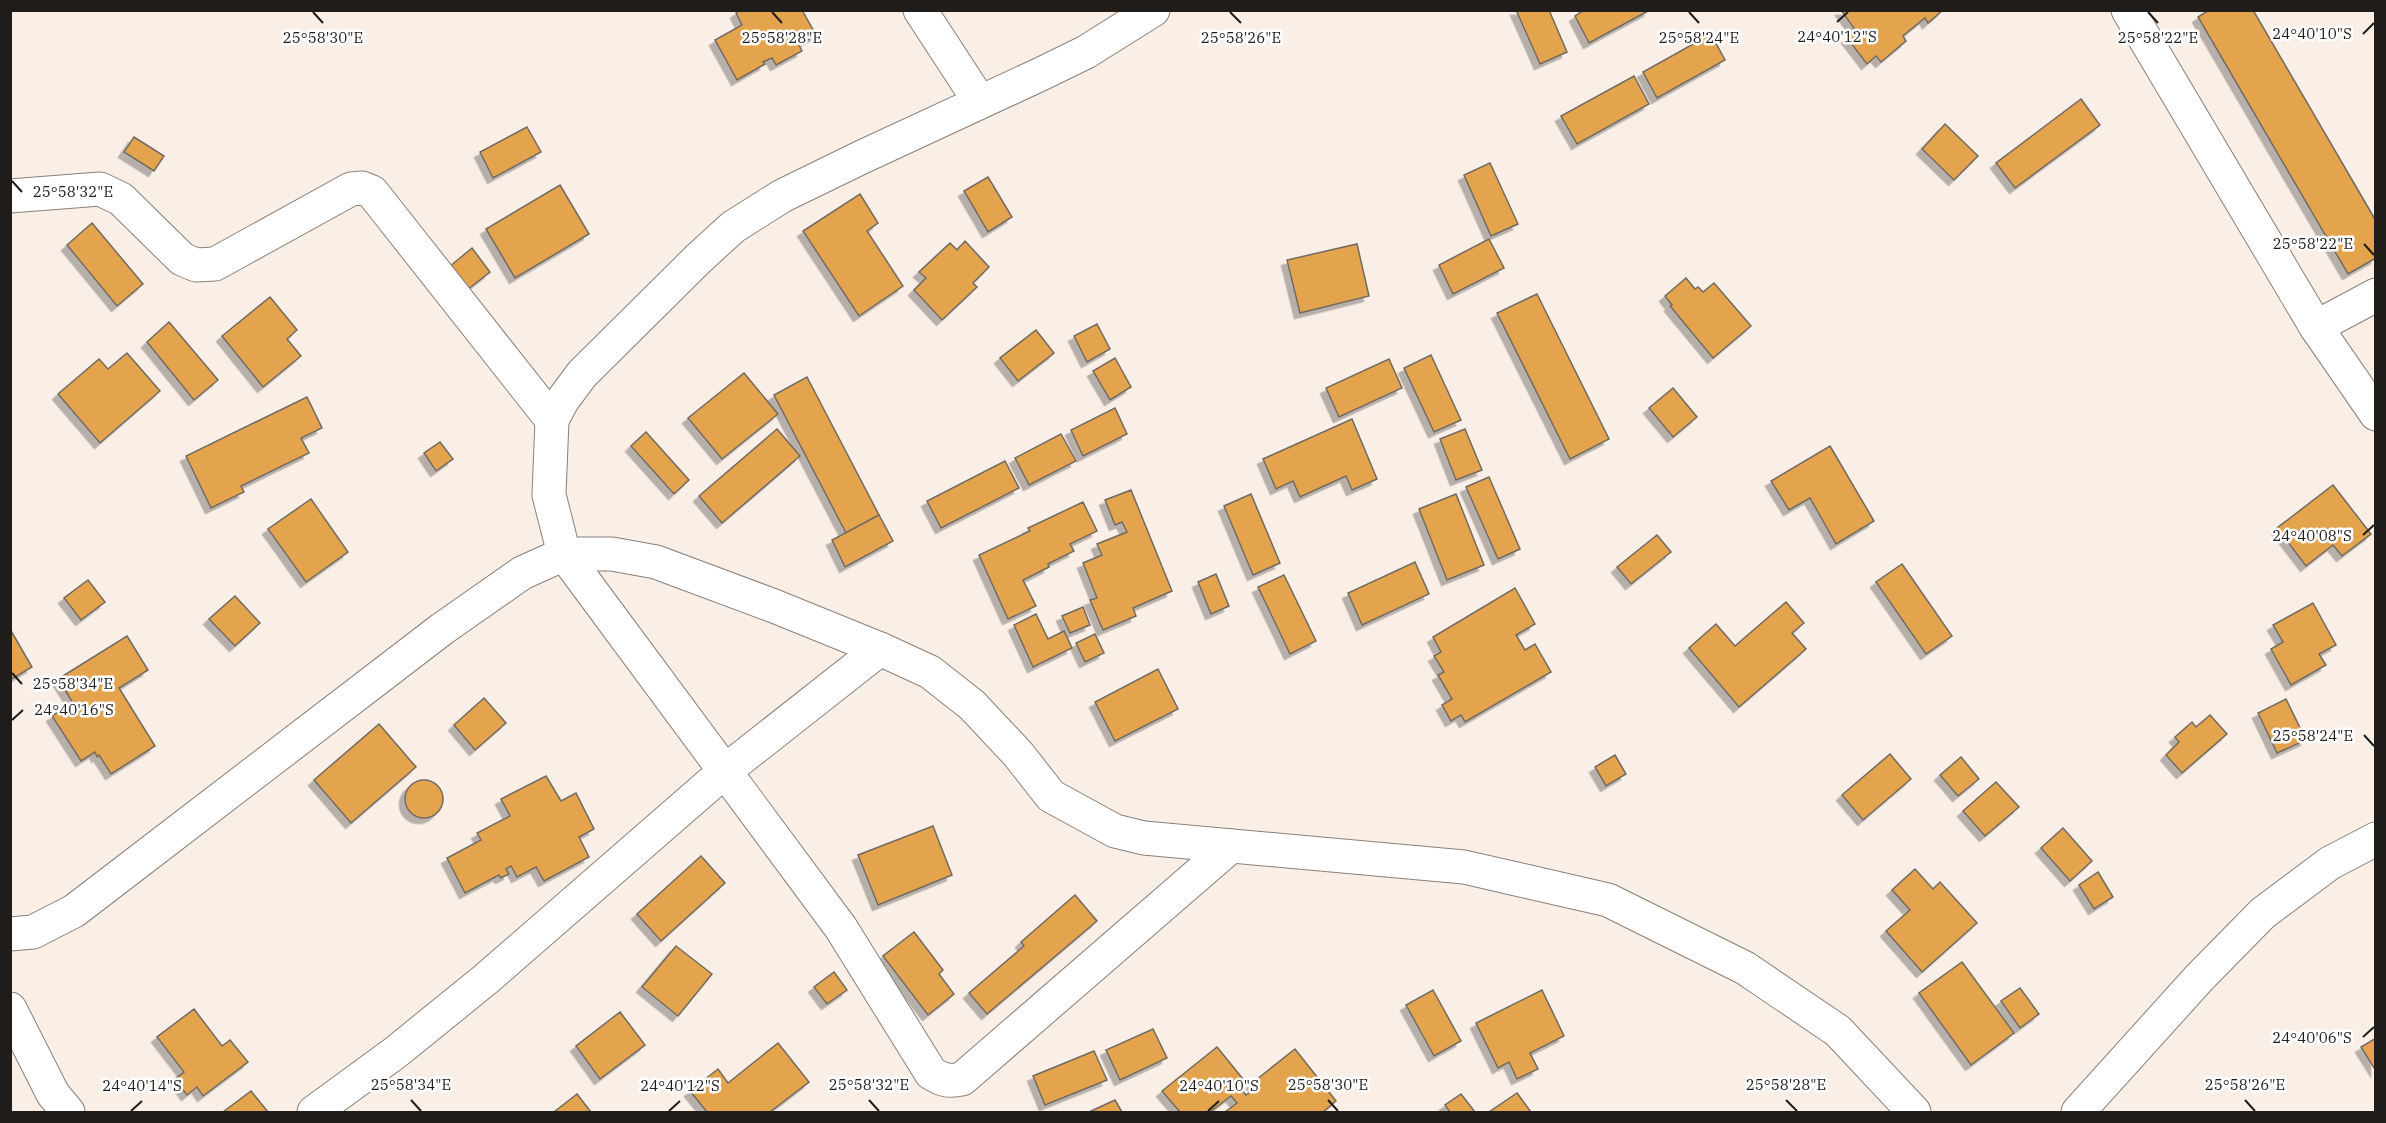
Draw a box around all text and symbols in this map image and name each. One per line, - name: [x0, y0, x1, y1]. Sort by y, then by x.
- text: 24°40'10"S: [2272, 24, 2352, 43]
- text: 24°40'12"S: [1797, 27, 1877, 46]
- text: 25°58'30"E: [283, 28, 363, 47]
- text: 25°58'28"E: [742, 28, 822, 47]
- text: 25°58'26"E: [1201, 28, 1281, 47]
- text: 25°58'24"E: [1659, 28, 1739, 47]
- text: 25°58'22"E: [2118, 28, 2198, 47]
- text: 25°58'32"E: [33, 182, 113, 201]
- text: 25°58'22"E: [2273, 234, 2353, 253]
- text: 24°40'08"S: [2272, 526, 2352, 545]
- text: 25°58'34"E: [33, 674, 113, 693]
- text: 24°40'16"S: [34, 700, 114, 719]
- text: 25°58'24"E: [2273, 726, 2353, 745]
- text: 24°40'06"S: [2272, 1028, 2352, 1047]
- text: 25°58'34"E: [371, 1075, 451, 1094]
- text: 25°58'32"E: [829, 1075, 909, 1094]
- text: 25°58'30"E: [1288, 1075, 1368, 1094]
- text: 25°58'28"E: [1746, 1075, 1826, 1094]
- text: 25°58'26"E: [2205, 1075, 2285, 1094]
- text: 24°40'14"S: [102, 1076, 182, 1095]
- text: 24°40'12"S: [640, 1076, 720, 1095]
- text: 24°40'10"S: [1179, 1076, 1259, 1095]

